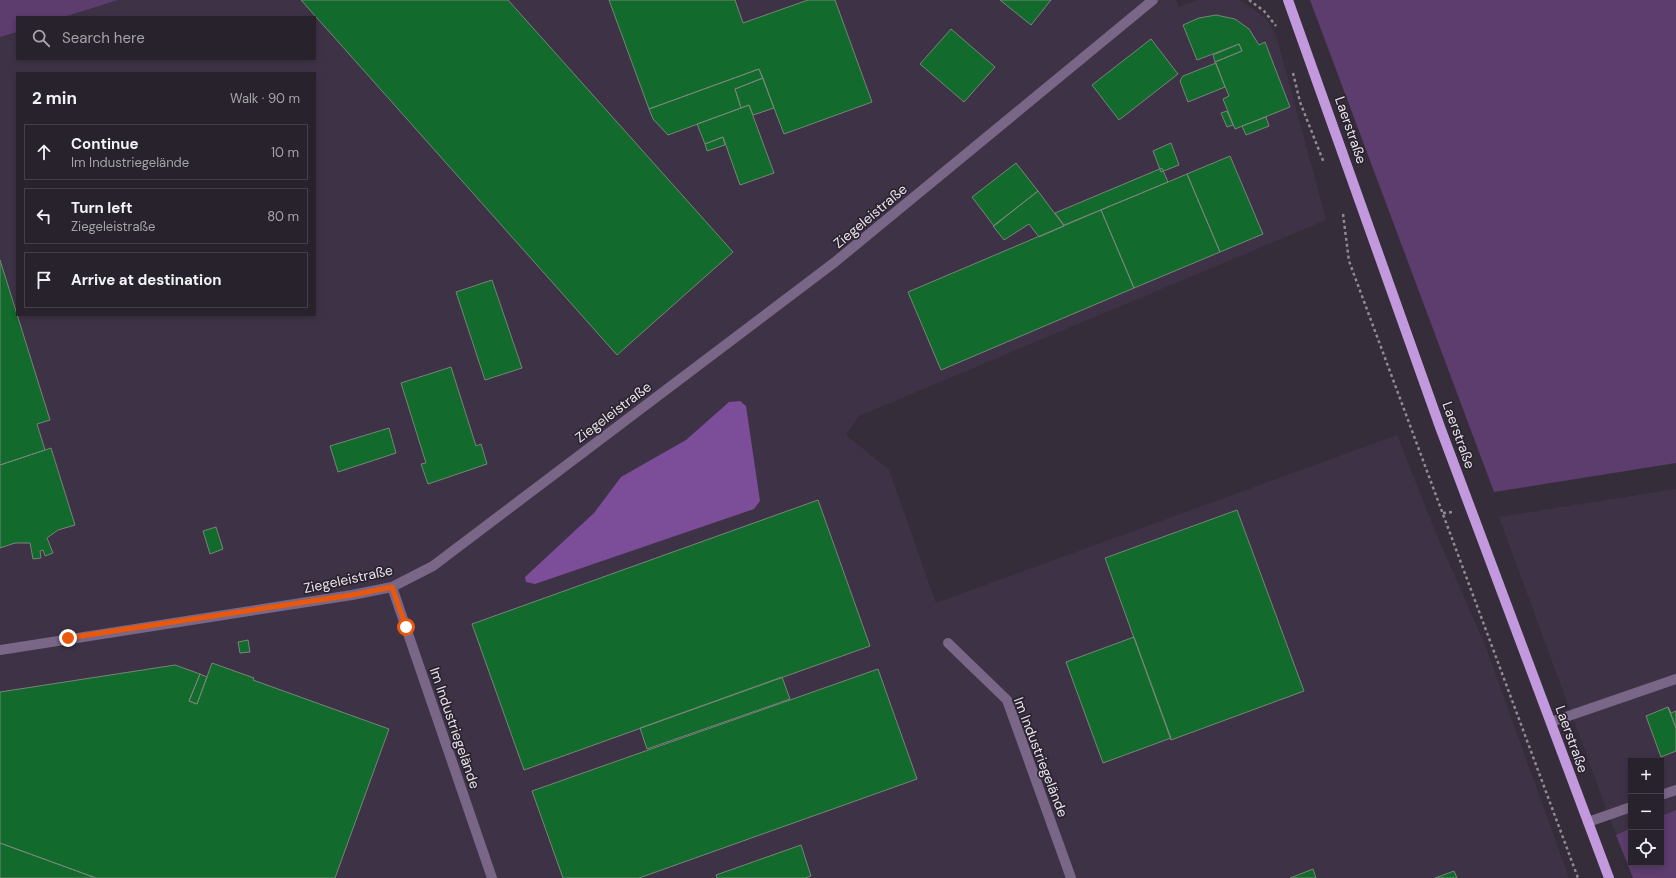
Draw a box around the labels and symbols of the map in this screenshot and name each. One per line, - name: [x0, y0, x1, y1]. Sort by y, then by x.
- street label: Laerstraße: [1331, 94, 1371, 166]
- street label: Ziegeleistraße: [829, 180, 911, 252]
- street label: Ziegeleistraße: [571, 377, 655, 447]
- street label: Laerstraße: [1439, 399, 1479, 471]
- street label: Ziegeleistraße: [302, 561, 394, 597]
- route start: [397, 618, 415, 636]
- route end: [59, 629, 77, 647]
- street label: Im Industriegelände: [426, 665, 484, 791]
- street label: Im Industriegelände: [1010, 694, 1072, 820]
- street label: Laerstraße: [1552, 703, 1592, 775]

